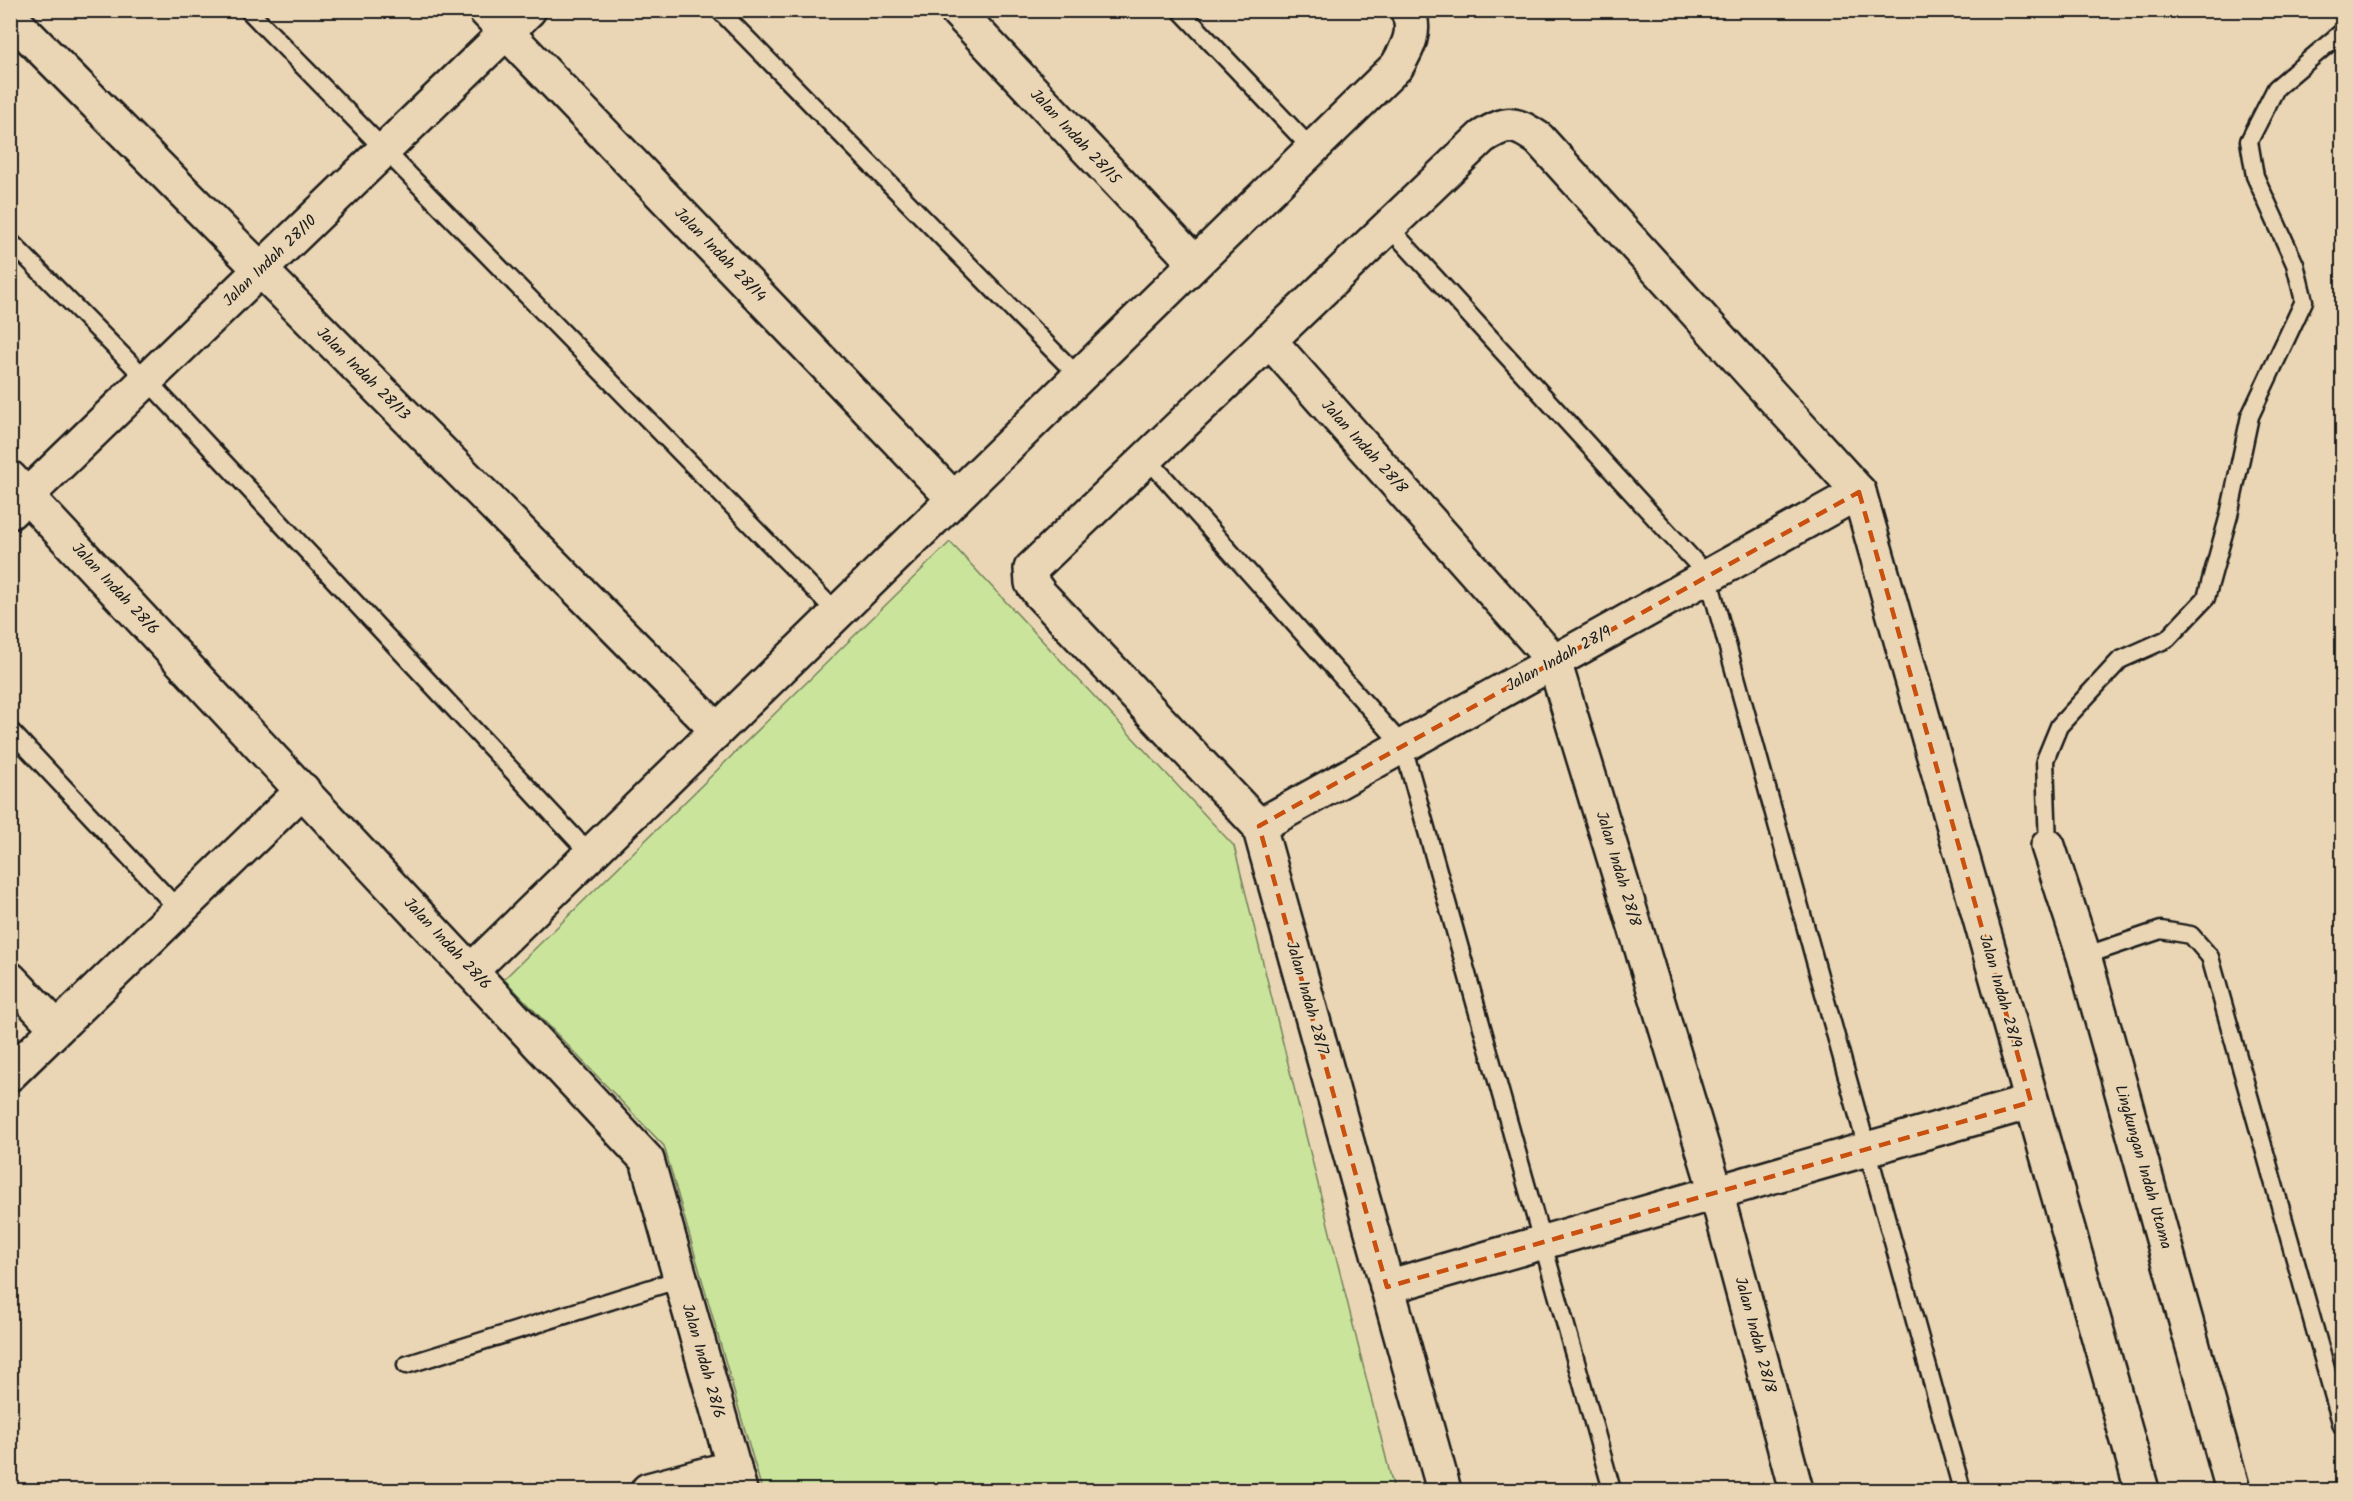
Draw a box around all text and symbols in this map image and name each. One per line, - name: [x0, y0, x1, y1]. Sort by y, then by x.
- street label: Jalan Indah 28/15: [1024, 83, 1127, 192]
- street label: Jalan Indah 28/14: [668, 202, 772, 308]
- street label: Jalan Indah 28/10: [217, 209, 323, 313]
- street label: Jalan Indah 28/13: [310, 321, 416, 427]
- street label: Jalan Indah 28/8: [1315, 394, 1414, 500]
- street label: Jalan Indah 28/6: [65, 537, 165, 641]
- street label: Jalan Indah 28/9: [1501, 619, 1617, 698]
- street label: Jalan Indah 28/8: [1589, 808, 1648, 930]
- street label: Jalan Indah 28/6: [397, 892, 497, 996]
- street label: Jalan Indah 28/9: [1972, 931, 2028, 1051]
- street label: Jalan Indah 28/7: [1279, 938, 1335, 1058]
- street label: Lingkungan Indah Utama: [2108, 1082, 2178, 1252]
- street label: Jalan Indah 28/8: [1727, 1274, 1783, 1396]
- street label: Jalan Indah 28/6: [675, 1300, 731, 1422]

